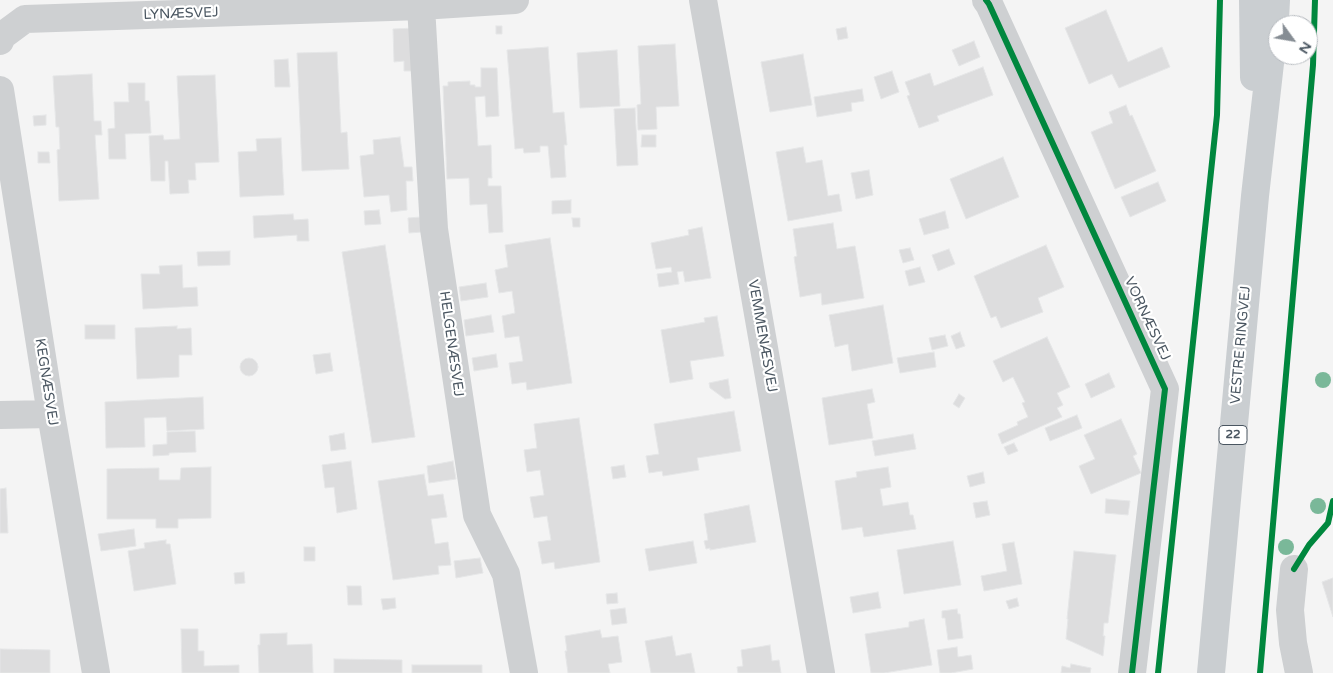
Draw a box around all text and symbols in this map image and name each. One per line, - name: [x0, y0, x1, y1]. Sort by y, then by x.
- street label: LYNÆSVEJ: [143, 4, 219, 24]
- north arrow: [1268, 15, 1318, 65]
- text: N: [1295, 38, 1315, 57]
- street label: VORNÆSVEJ: [1120, 274, 1174, 364]
- street label: VEMMENÆSVEJ: [744, 278, 780, 394]
- street label: VESTRE RINGVEJ: [1227, 285, 1255, 405]
- street label: HELGENÆSVEJ: [435, 290, 467, 398]
- street label: KEGNÆSVEJ: [31, 337, 61, 427]
- road number: 22: [1219, 426, 1247, 444]

